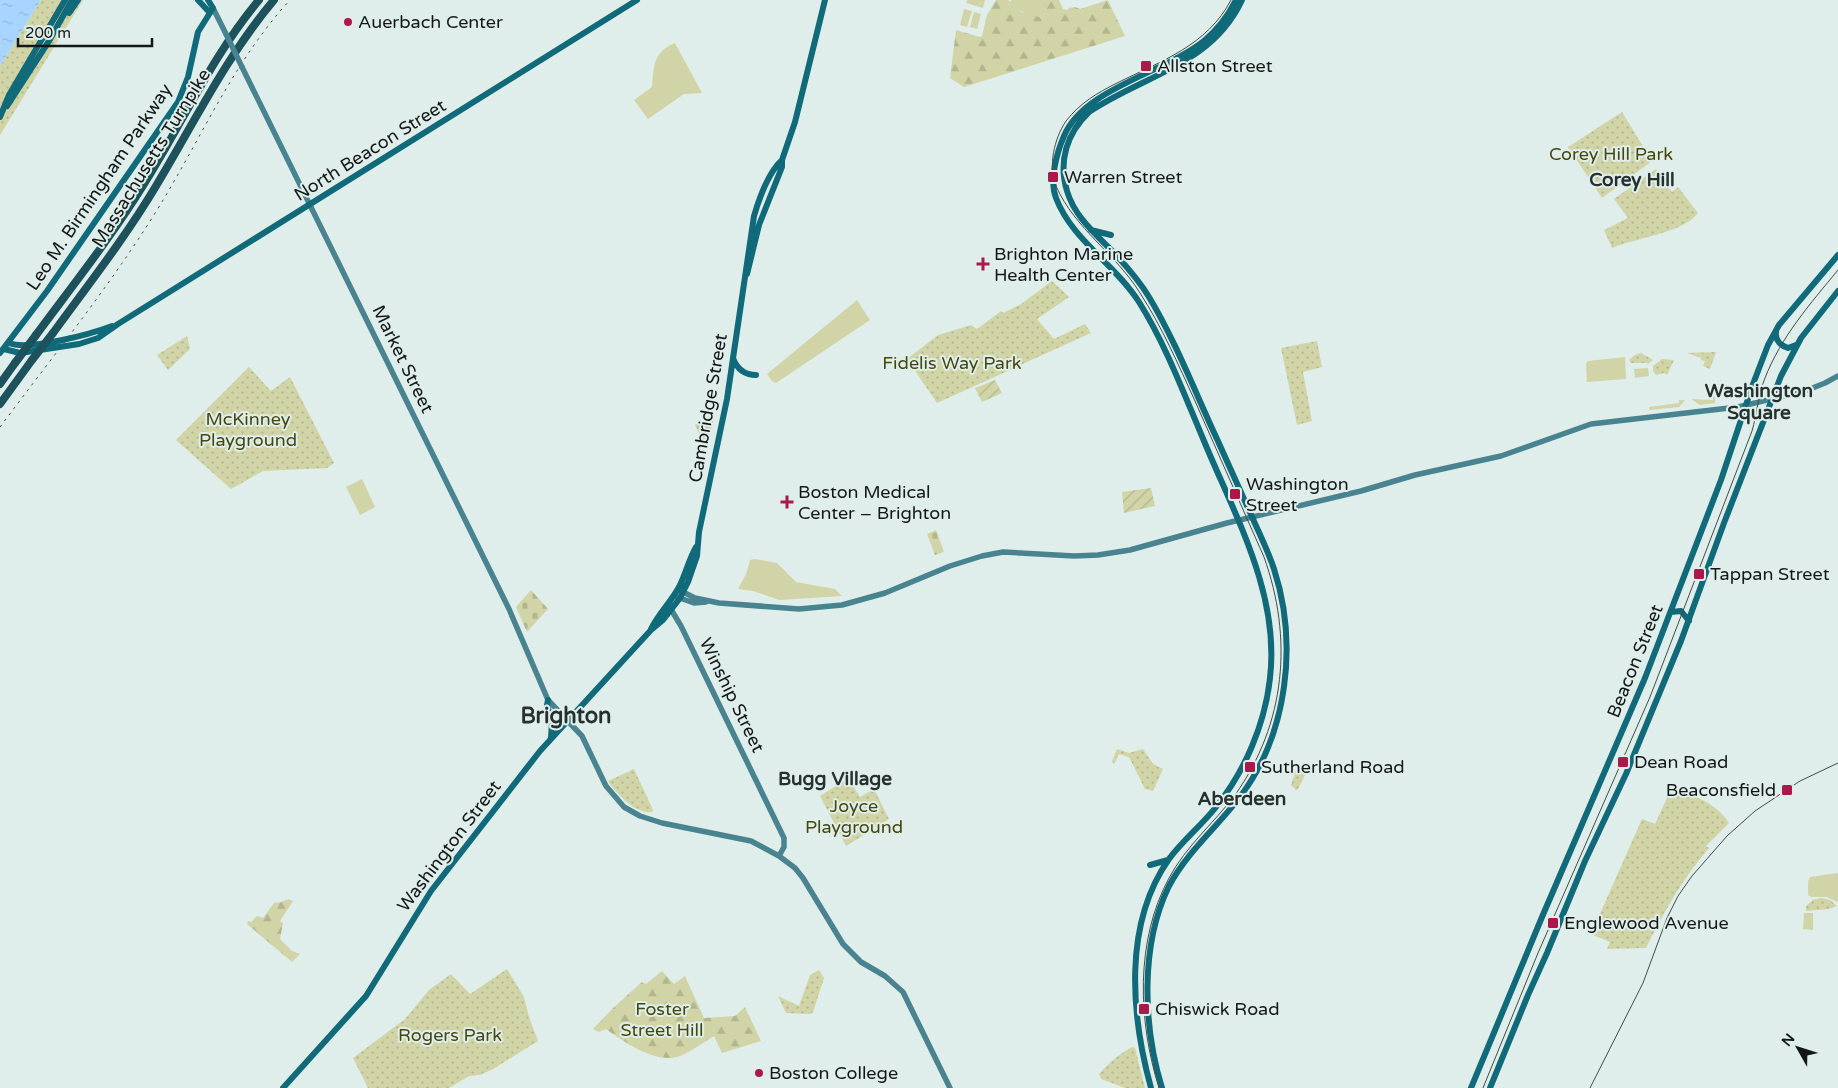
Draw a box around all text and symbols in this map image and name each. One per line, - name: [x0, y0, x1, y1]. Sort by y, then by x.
- place label: Auerbach Center: [358, 11, 503, 33]
- scale bar: [18, 15, 151, 47]
- marker: Auerbach Center: [342, 16, 354, 28]
- text: 200 m: [25, 24, 71, 42]
- place label: Allston Street: [1157, 55, 1273, 77]
- marker: Allston Street: [1139, 59, 1153, 73]
- street label: Massachusetts Turnpike: [87, 65, 215, 251]
- street label: Leo M. Birmingham Parkway: [22, 79, 177, 294]
- street label: North Beacon Street: [290, 94, 450, 206]
- park label: Corey Hill Park: [1549, 143, 1673, 165]
- place label: Warren Street: [1064, 166, 1183, 188]
- district label: Corey Hill: [1589, 169, 1675, 192]
- marker: Warren Street: [1046, 170, 1060, 184]
- place label: Brighton Marine Health Center: [994, 243, 1133, 286]
- marker: Brighton Marine Health Center: [976, 257, 990, 271]
- street label: Market Street: [367, 301, 439, 417]
- street label: Cambridge Street: [684, 332, 732, 484]
- park label: Fidelis Way Park: [882, 352, 1022, 374]
- district label: Washington Square: [1705, 380, 1813, 425]
- park label: McKinney Playground: [199, 408, 297, 451]
- place label: Washington Street: [1246, 473, 1349, 516]
- place label: Boston Medical Center – Brighton: [798, 481, 951, 524]
- marker: Washington Street: [1228, 487, 1242, 501]
- marker: Boston Medical Center – Brighton: [780, 495, 794, 509]
- place label: Tappan Street: [1710, 563, 1830, 585]
- marker: Tappan Street: [1692, 567, 1706, 581]
- street label: Beacon Street: [1602, 601, 1668, 721]
- street label: Winship Street: [695, 634, 769, 756]
- district label: Brighton: [520, 703, 612, 729]
- place label: Dean Road: [1634, 751, 1728, 773]
- marker: Dean Road: [1616, 755, 1630, 769]
- place label: Sutherland Road: [1261, 756, 1405, 778]
- marker: Sutherland Road: [1243, 760, 1257, 774]
- district label: Bugg Village: [778, 768, 892, 791]
- street label: Washington Street: [392, 776, 506, 916]
- place label: Beaconsfield: [1666, 779, 1776, 801]
- marker: Beaconsfield: [1780, 783, 1794, 797]
- district label: Aberdeen: [1198, 788, 1286, 810]
- park label: Joyce Playground: [805, 795, 903, 838]
- place label: Englewood Avenue: [1564, 912, 1729, 934]
- marker: Englewood Avenue: [1546, 916, 1560, 930]
- park label: Foster Street Hill: [621, 998, 703, 1041]
- place label: Chiswick Road: [1155, 998, 1280, 1020]
- marker: Chiswick Road: [1137, 1002, 1151, 1016]
- north arrow: [1773, 1023, 1823, 1073]
- park label: Rogers Park: [398, 1024, 502, 1046]
- text: N: [1778, 1030, 1798, 1050]
- place label: Boston College: [769, 1062, 898, 1084]
- marker: Boston College: [753, 1067, 765, 1079]

